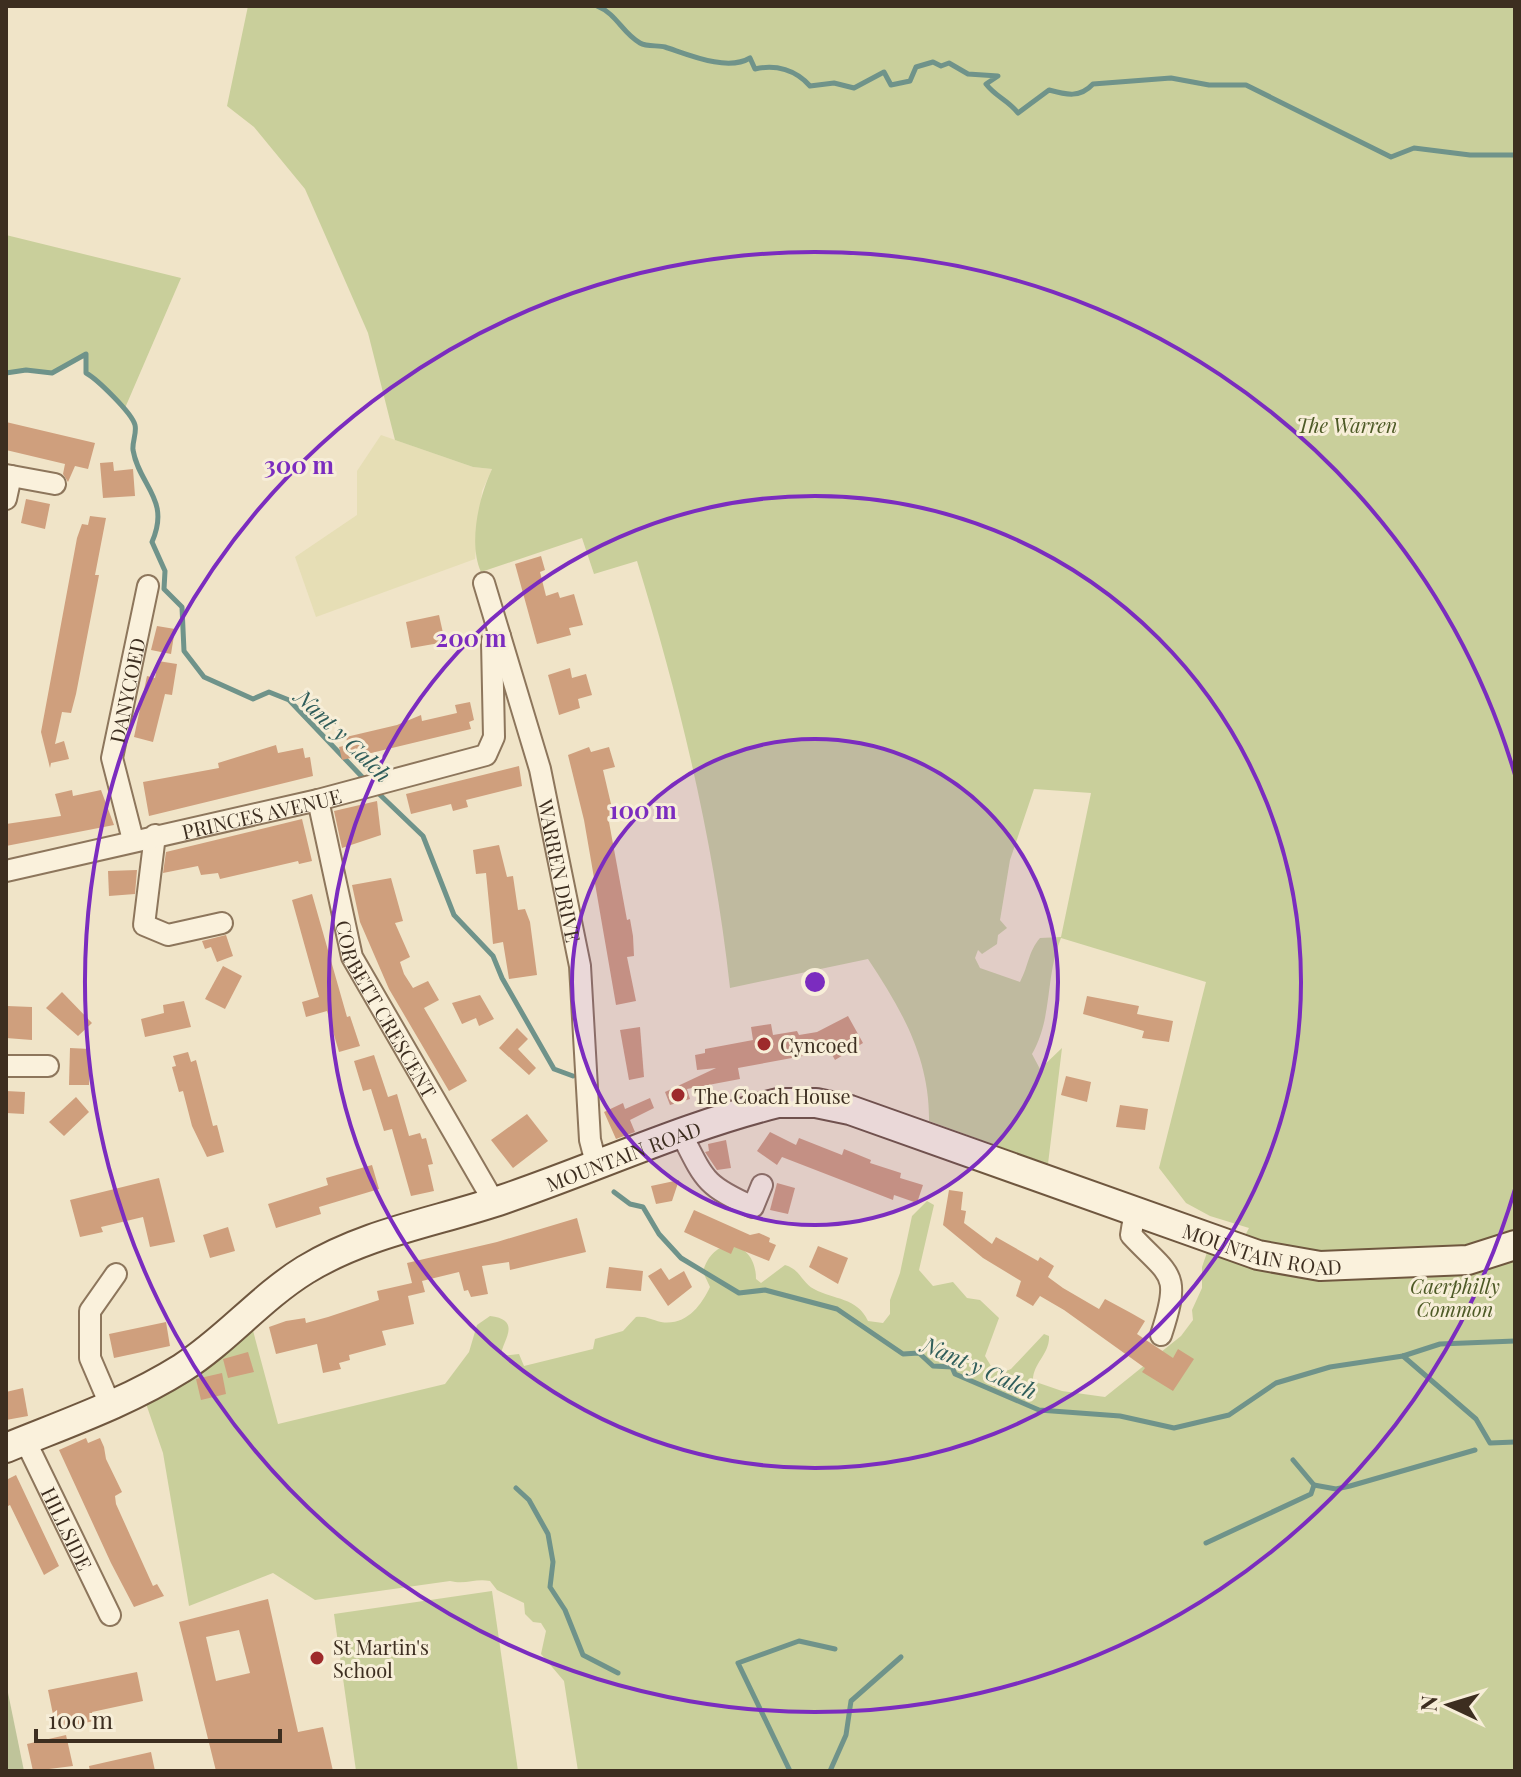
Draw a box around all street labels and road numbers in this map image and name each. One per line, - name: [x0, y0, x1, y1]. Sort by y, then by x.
- street label: DANYCOED: [102, 635, 150, 745]
- street label: PRINCES AVENUE: [179, 781, 344, 844]
- street label: WARREN DRIVE: [533, 796, 588, 945]
- street label: CORBETT CRESCENT: [331, 918, 444, 1102]
- street label: MOUNTAIN ROAD: [542, 1114, 704, 1196]
- street label: MOUNTAIN ROAD: [1179, 1216, 1342, 1280]
- street label: HILLSIDE: [36, 1482, 100, 1574]

